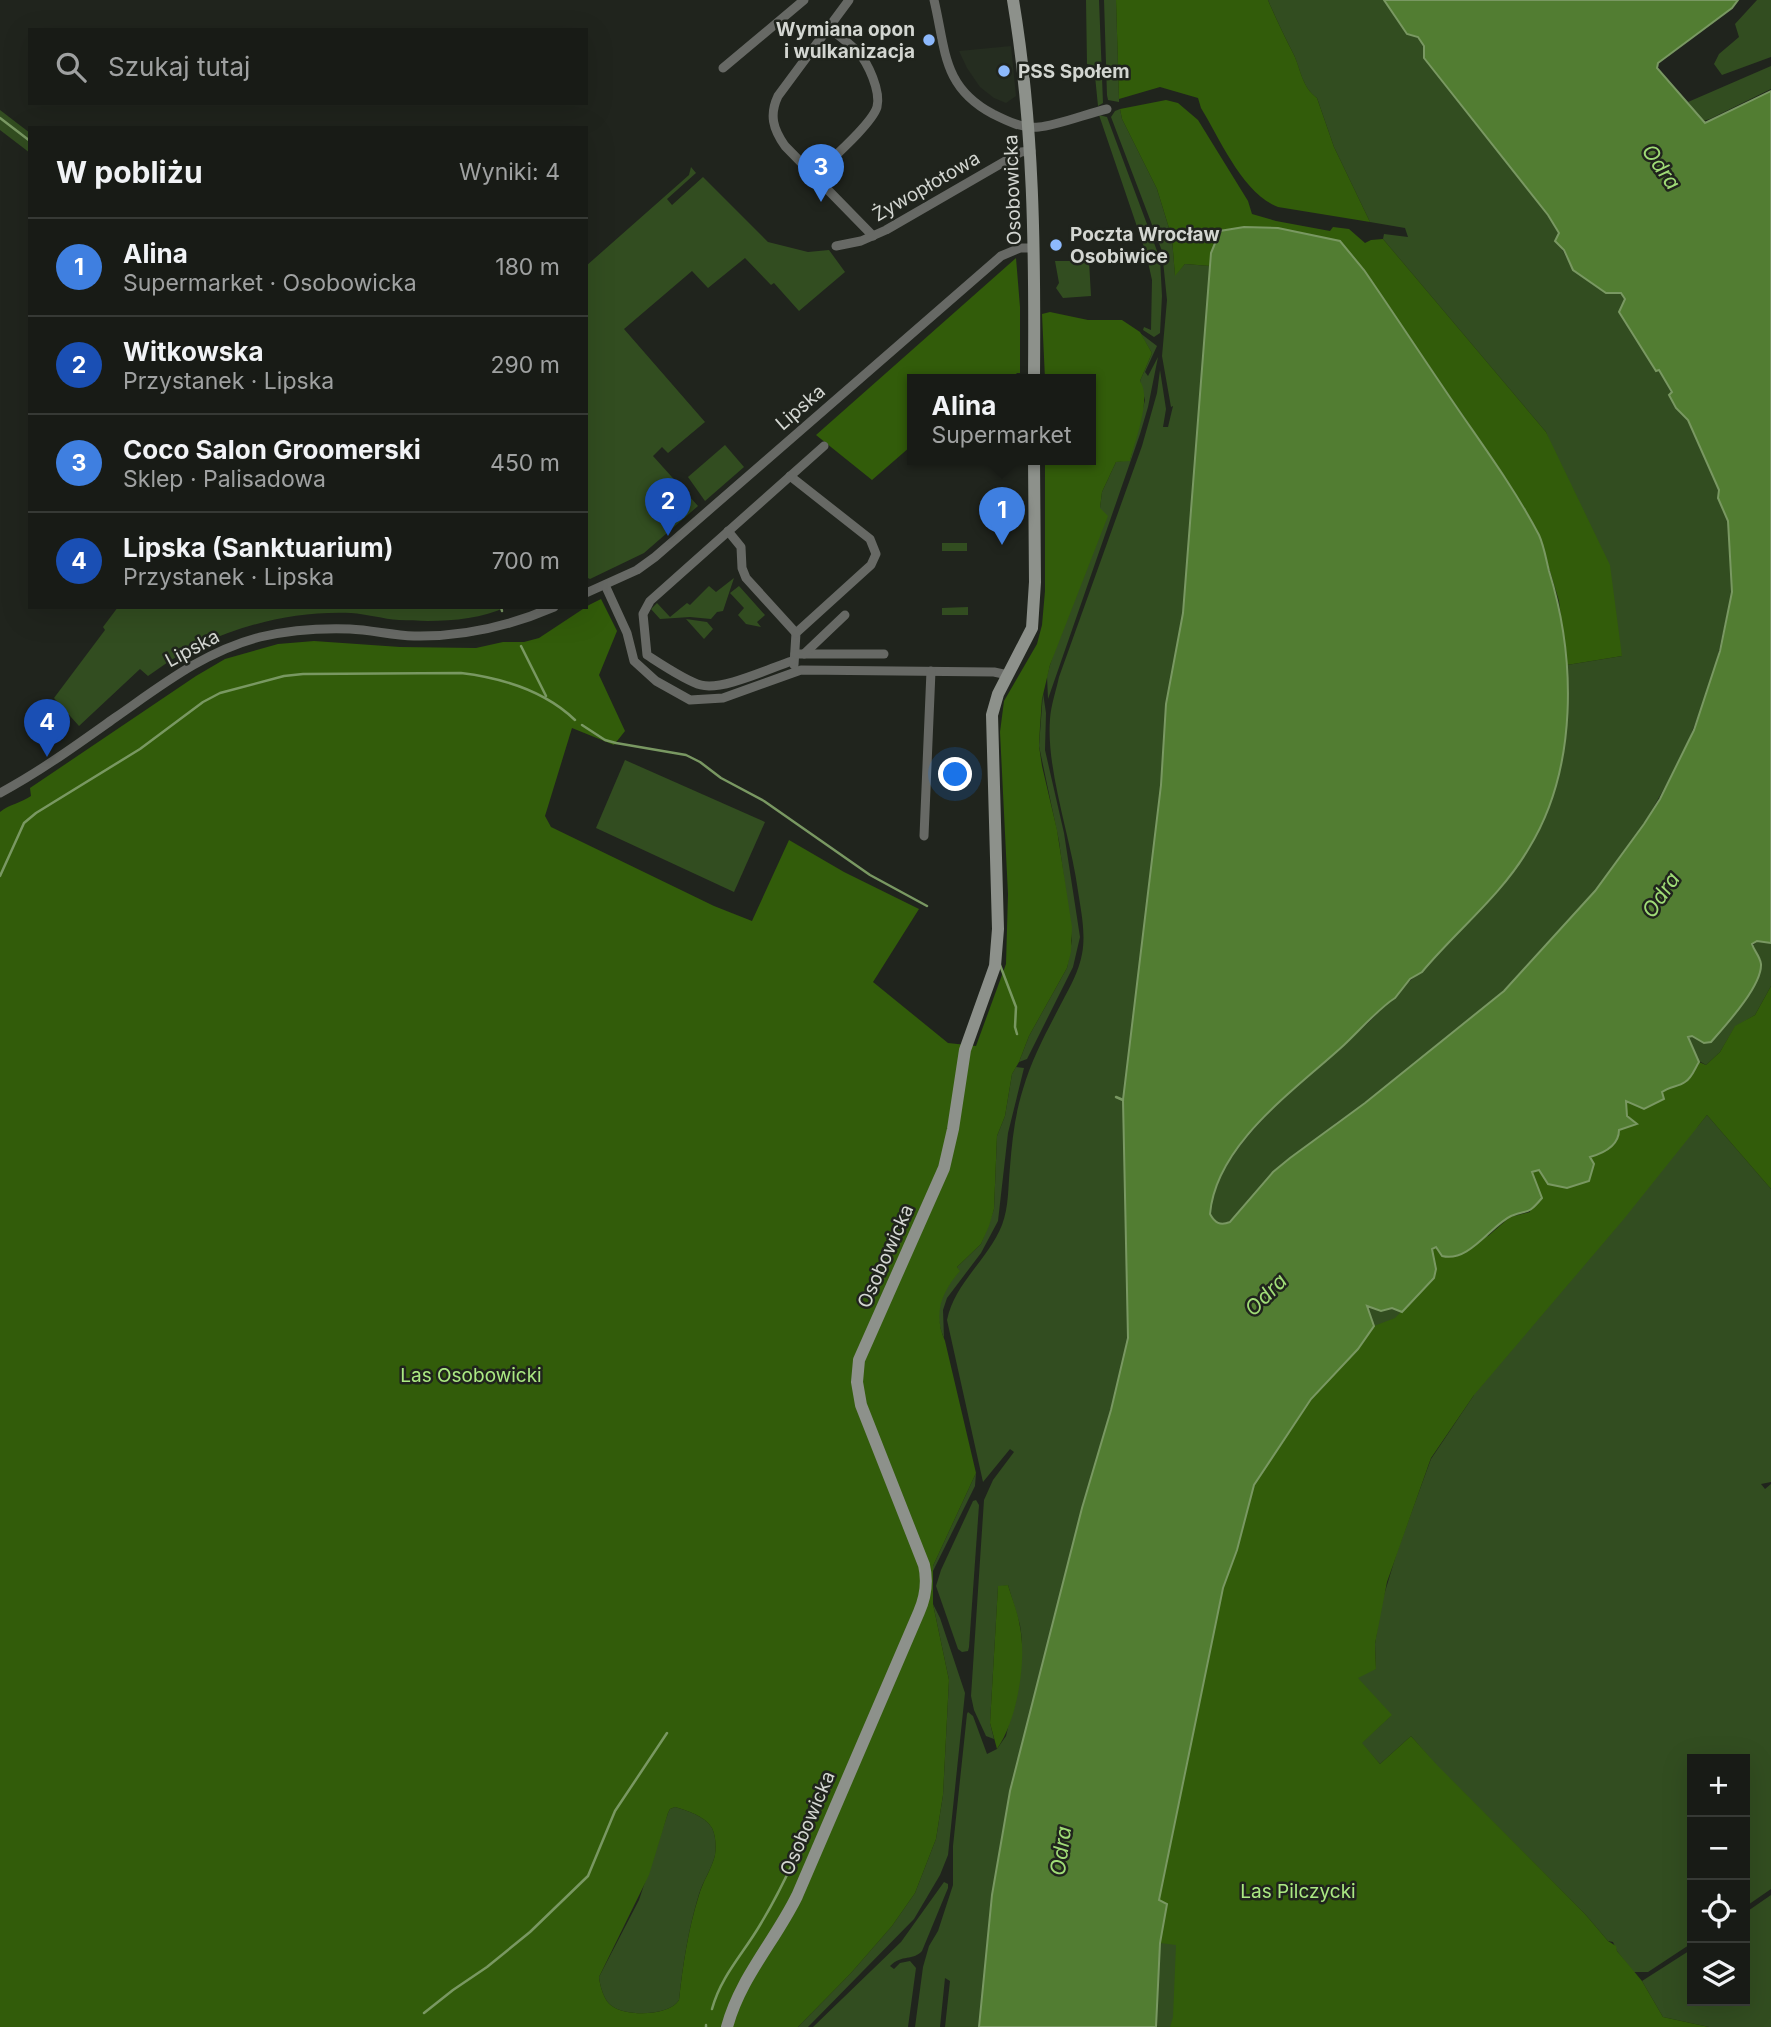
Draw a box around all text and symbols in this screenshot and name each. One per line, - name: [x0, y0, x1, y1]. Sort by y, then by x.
- place label: Wymiana opon i wulkanizacja: [776, 18, 915, 63]
- search box: [28, 28, 588, 105]
- marker: Wymiana opon i wulkanizacja: [921, 32, 937, 48]
- icon: search: [52, 48, 90, 86]
- text: Szukaj tutaj: [108, 51, 250, 82]
- place label: PSS Społem: [1018, 60, 1130, 83]
- marker: PSS Społem: [996, 63, 1012, 79]
- street label: Osobowicka: [999, 134, 1026, 246]
- water label: Odra: [1637, 139, 1686, 194]
- pin: 3: [798, 144, 844, 202]
- street label: Żywopłotowa: [868, 146, 984, 226]
- text: W pobliżu: [56, 154, 203, 190]
- text: Wyniki: 4: [459, 158, 560, 186]
- place label: Poczta Wrocław Osobiwice: [1070, 223, 1220, 268]
- marker: Poczta Wrocław Osobiwice: [1048, 237, 1064, 253]
- text: Alina: [123, 238, 188, 269]
- text: 1: [74, 253, 84, 281]
- text: 180 m: [495, 253, 560, 281]
- text: Supermarket · Osobowicka: [123, 269, 417, 297]
- text: Witkowska: [123, 336, 264, 367]
- text: 2: [72, 351, 86, 379]
- text: 290 m: [491, 351, 560, 379]
- text: Przystanek · Lipska: [123, 367, 334, 395]
- popup: [907, 374, 1096, 465]
- street label: Lipska: [771, 380, 830, 435]
- text: Alina: [932, 390, 996, 421]
- text: Supermarket: [932, 421, 1072, 449]
- text: Coco Salon Groomerski: [123, 434, 421, 465]
- text: 3: [72, 449, 86, 477]
- text: 450 m: [490, 449, 560, 477]
- text: Sklep · Palisadowa: [123, 465, 326, 493]
- pin: 2: [645, 478, 691, 536]
- pin: 1: [979, 487, 1025, 545]
- text: Lipska (Sanktuarium): [123, 532, 394, 563]
- text: 4: [71, 547, 87, 575]
- text: 700 m: [492, 547, 560, 575]
- text: Przystanek · Lipska: [123, 563, 334, 591]
- street label: Lipska: [161, 625, 223, 672]
- pin: 4: [24, 699, 70, 757]
- your location: [938, 757, 972, 791]
- water label: Odra: [1636, 867, 1685, 922]
- street label: Osobowicka: [852, 1201, 918, 1311]
- water label: Odra: [1239, 1268, 1292, 1321]
- park label: Las Osobowicki: [400, 1364, 542, 1387]
- map controls: [1687, 1754, 1750, 2006]
- button: +: [1687, 1754, 1750, 1817]
- street label: Osobowicka: [775, 1768, 840, 1879]
- button: −: [1687, 1817, 1750, 1880]
- water label: Odra: [1045, 1825, 1076, 1877]
- park label: Las Pilczycki: [1240, 1880, 1356, 1903]
- button: locate: [1687, 1880, 1750, 1943]
- button: layers: [1687, 1943, 1750, 2006]

